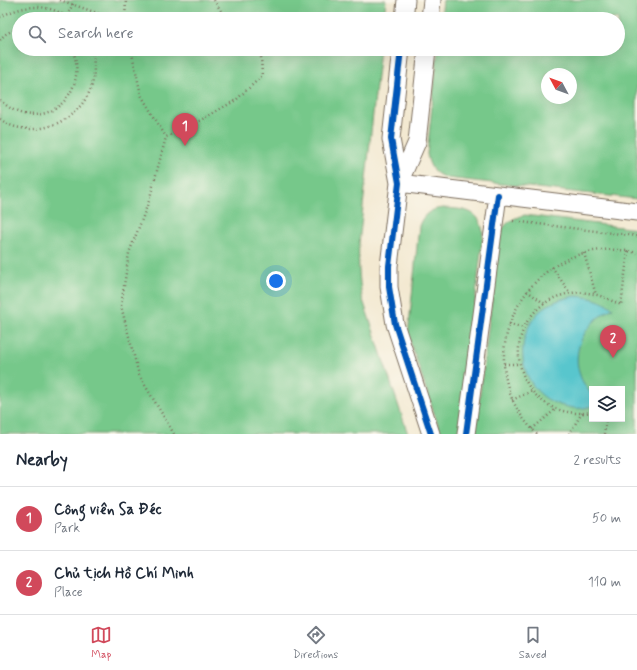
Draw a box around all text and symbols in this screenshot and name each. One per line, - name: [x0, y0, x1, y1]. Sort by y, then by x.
- search box: [12, 12, 625, 56]
- icon: search: [26, 23, 48, 45]
- text: Search here: [58, 24, 134, 44]
- north arrow: [541, 68, 577, 104]
- pin: 1: [172, 113, 198, 146]
- your location: [266, 271, 286, 291]
- pin: 2: [600, 325, 626, 358]
- map controls: [589, 386, 625, 422]
- button: layers: [589, 386, 625, 422]
- text: Nearby: [16, 449, 68, 471]
- text: 2 results: [574, 452, 621, 469]
- text: Công viên Sa Đéc: [54, 500, 162, 520]
- text: 1: [26, 510, 32, 527]
- text: 50 m: [592, 510, 621, 527]
- text: Park: [54, 520, 80, 537]
- text: Chủ tịch Hồ Chí Minh: [54, 564, 194, 584]
- text: 2: [26, 574, 32, 591]
- text: 110 m: [588, 574, 621, 591]
- text: Place: [54, 584, 83, 601]
- tab: Map: [90, 624, 112, 662]
- tab: Directions: [293, 624, 338, 662]
- tab: Saved: [519, 624, 547, 662]

